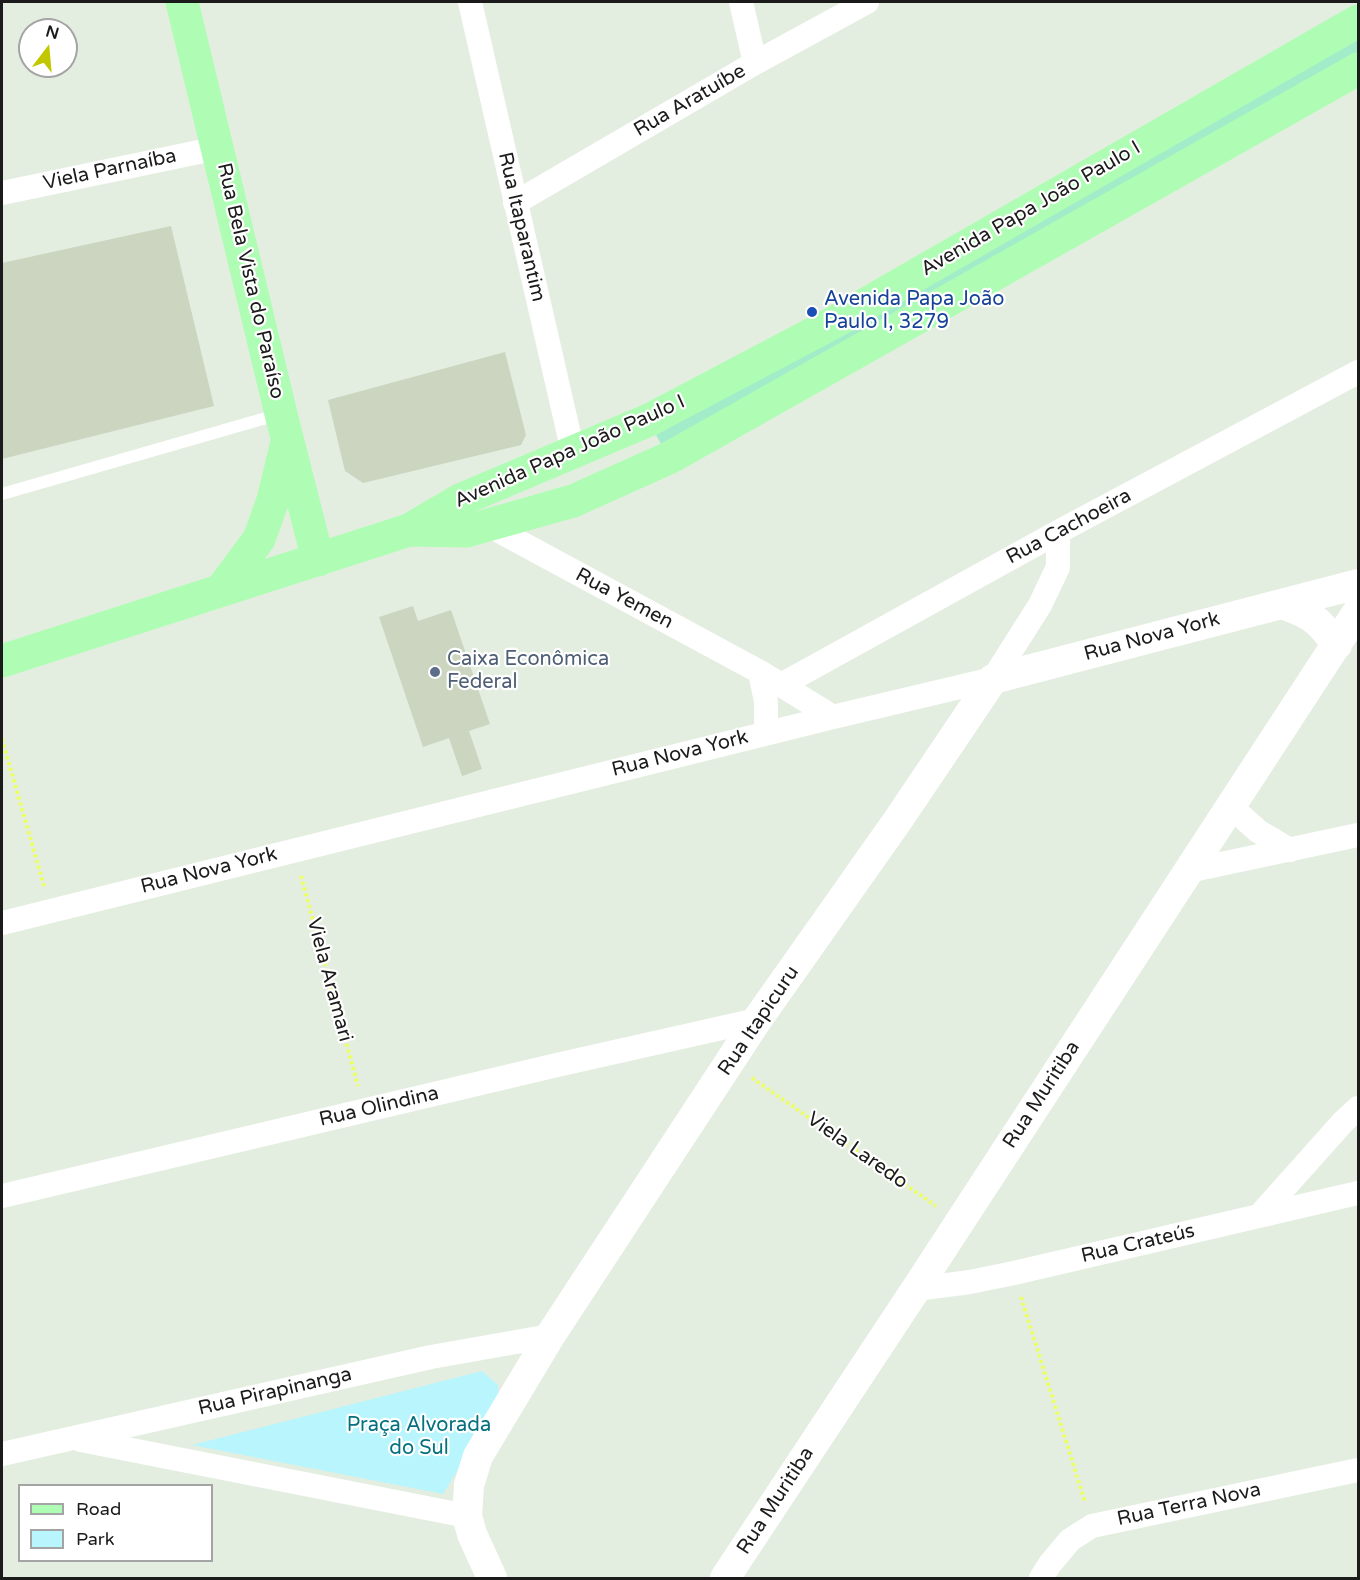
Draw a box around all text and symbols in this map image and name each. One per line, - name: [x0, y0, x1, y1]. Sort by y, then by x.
- north arrow: [18, 18, 78, 78]
- text: N: [43, 21, 61, 44]
- street label: Rua Aratuíbe: [630, 59, 750, 143]
- street label: Avenida Papa João Paulo I: [917, 136, 1145, 282]
- street label: Viela Parnaíba: [41, 144, 179, 196]
- street label: Rua Itaparantim: [492, 150, 550, 304]
- street label: Rua Bela Vista do Paraíso: [211, 161, 289, 401]
- place label: Avenida Papa João Paulo I, 3279: [824, 288, 1004, 335]
- marker: Avenida Papa João Paulo I, 3279: [805, 305, 819, 319]
- street label: Avenida Papa João Paulo I: [451, 390, 689, 514]
- street label: Rua Cachoeira: [1002, 484, 1136, 570]
- street label: Rua Yemen: [571, 563, 677, 635]
- street label: Rua Nova York: [1081, 607, 1223, 667]
- place label: Caixa Econômica Federal: [447, 648, 609, 695]
- marker: Caixa Econômica Federal: [428, 665, 442, 679]
- street label: Rua Nova York: [609, 725, 751, 783]
- street label: Rua Nova York: [138, 842, 280, 900]
- street label: Viela Aramari: [301, 915, 357, 1045]
- street label: Rua Itapicuru: [713, 961, 805, 1081]
- street label: Rua Muritiba: [998, 1037, 1086, 1153]
- street label: Rua Olindina: [317, 1082, 441, 1132]
- street label: Viela Laredo: [802, 1107, 912, 1195]
- street label: Rua Crateús: [1079, 1219, 1197, 1269]
- street label: Rua Pirapinanga: [196, 1363, 354, 1421]
- park label: Praça Alvorada do Sul: [347, 1414, 491, 1461]
- street label: Rua Muritiba: [732, 1443, 820, 1559]
- street label: Rua Terra Nova: [1115, 1478, 1263, 1532]
- legend: [18, 1484, 213, 1562]
- text: Road: [76, 1498, 121, 1520]
- text: Park: [76, 1528, 114, 1550]

